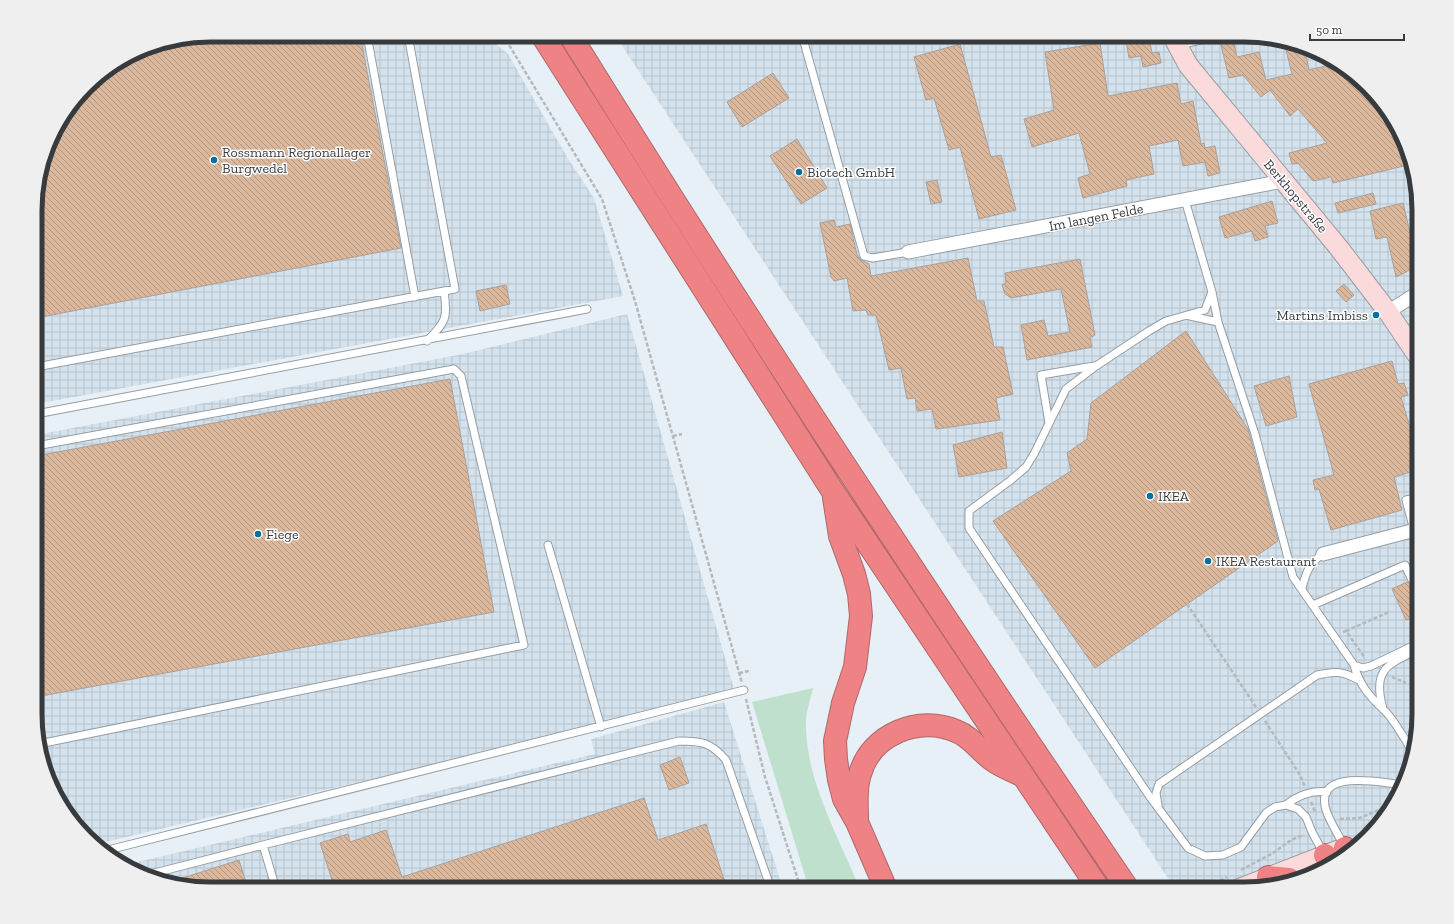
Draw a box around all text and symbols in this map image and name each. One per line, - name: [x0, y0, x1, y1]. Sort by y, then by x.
- scale bar: [1310, 16, 1404, 42]
- text: 50 m: [1316, 23, 1343, 37]
- place label: Rossmann Regionallager Burgwedel: [222, 144, 371, 177]
- marker: Rossmann Regionallager Burgwedel: [209, 155, 219, 165]
- street label: Berkhopstraße: [1260, 156, 1331, 237]
- place label: Biotech GmbH: [807, 164, 895, 181]
- marker: Biotech GmbH: [794, 167, 804, 177]
- street label: Im langen Felde: [1047, 200, 1145, 235]
- place label: Martins Imbiss: [1276, 307, 1368, 324]
- marker: Martins Imbiss: [1371, 310, 1381, 320]
- place label: IKEA: [1158, 488, 1190, 505]
- marker: IKEA: [1145, 491, 1155, 501]
- place label: Fiege: [266, 526, 299, 543]
- marker: Fiege: [253, 529, 263, 539]
- place label: IKEA Restaurant: [1216, 553, 1317, 570]
- marker: IKEA Restaurant: [1203, 556, 1213, 566]

